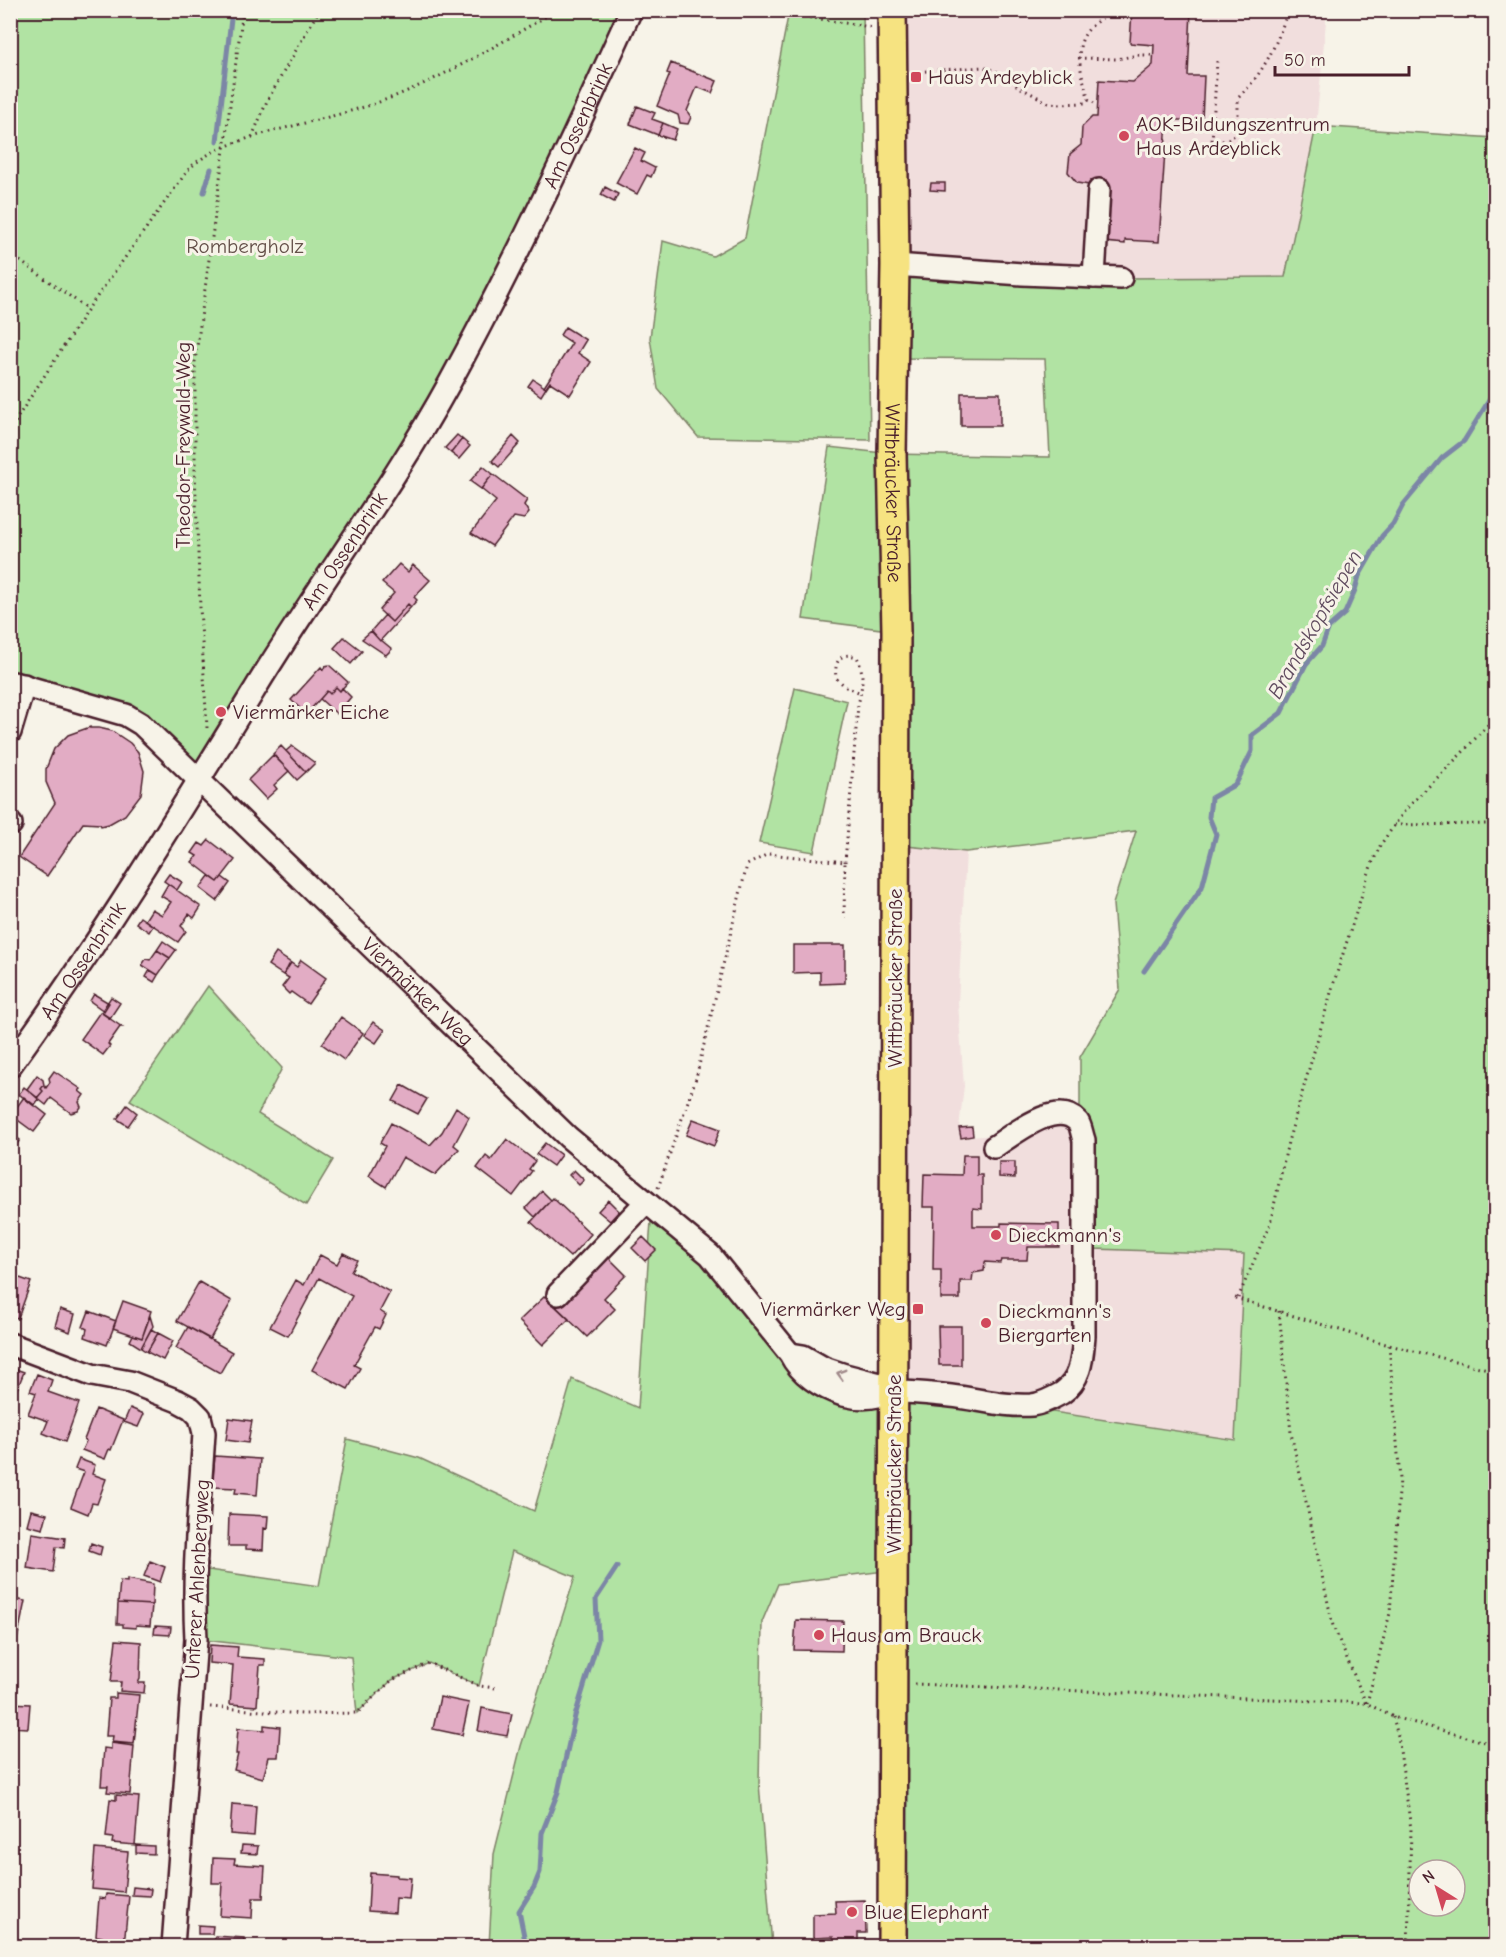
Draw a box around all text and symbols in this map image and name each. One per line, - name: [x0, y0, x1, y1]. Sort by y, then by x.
- scale bar: [1275, 39, 1408, 77]
- text: 50 m: [1284, 50, 1326, 71]
- street label: Am Ossenbrink: [538, 59, 617, 192]
- place label: Haus Ardeyblick: [928, 65, 1072, 89]
- marker: Haus Ardeyblick: [909, 70, 923, 84]
- place label: AOK-Bildungszentrum Haus Ardeyblick: [1136, 112, 1330, 160]
- marker: AOK-Bildungszentrum Haus Ardeyblick: [1117, 129, 1131, 143]
- park label: Rombergholz: [186, 234, 304, 258]
- street label: Theodor-Freywald-Weg: [171, 342, 195, 548]
- street label: Wittbräucker Straße: [880, 403, 907, 583]
- street label: Am Ossenbrink: [297, 488, 392, 614]
- water label: Brandskopfsiepen: [1262, 546, 1368, 703]
- place label: Viermärker Eiche: [233, 700, 389, 724]
- marker: Viermärker Eiche: [214, 705, 228, 719]
- street label: Wittbräucker Straße: [883, 888, 907, 1068]
- street label: Am Ossenbrink: [35, 898, 131, 1024]
- street label: Viermärker Weg: [357, 932, 478, 1051]
- place label: Dieckmann's: [1008, 1223, 1121, 1247]
- marker: Dieckmann's: [989, 1228, 1003, 1242]
- place label: Viermärker Weg: [761, 1297, 906, 1321]
- place label: Dieckmann's Biergarten: [998, 1299, 1111, 1347]
- marker: Viermärker Weg: [911, 1302, 925, 1316]
- marker: Dieckmann's Biergarten: [979, 1316, 993, 1330]
- one-way arrow: [836, 1369, 847, 1381]
- street label: Wittbräucker Straße: [882, 1374, 906, 1554]
- street label: Unterer Ahlenbergweg: [180, 1478, 214, 1680]
- place label: Haus am Brauck: [831, 1623, 982, 1647]
- marker: Haus am Brauck: [812, 1628, 826, 1642]
- north arrow: [1407, 1858, 1467, 1918]
- text: N: [1419, 1866, 1438, 1887]
- place label: Blue Elephant: [864, 1900, 990, 1924]
- marker: Blue Elephant: [845, 1905, 859, 1919]

